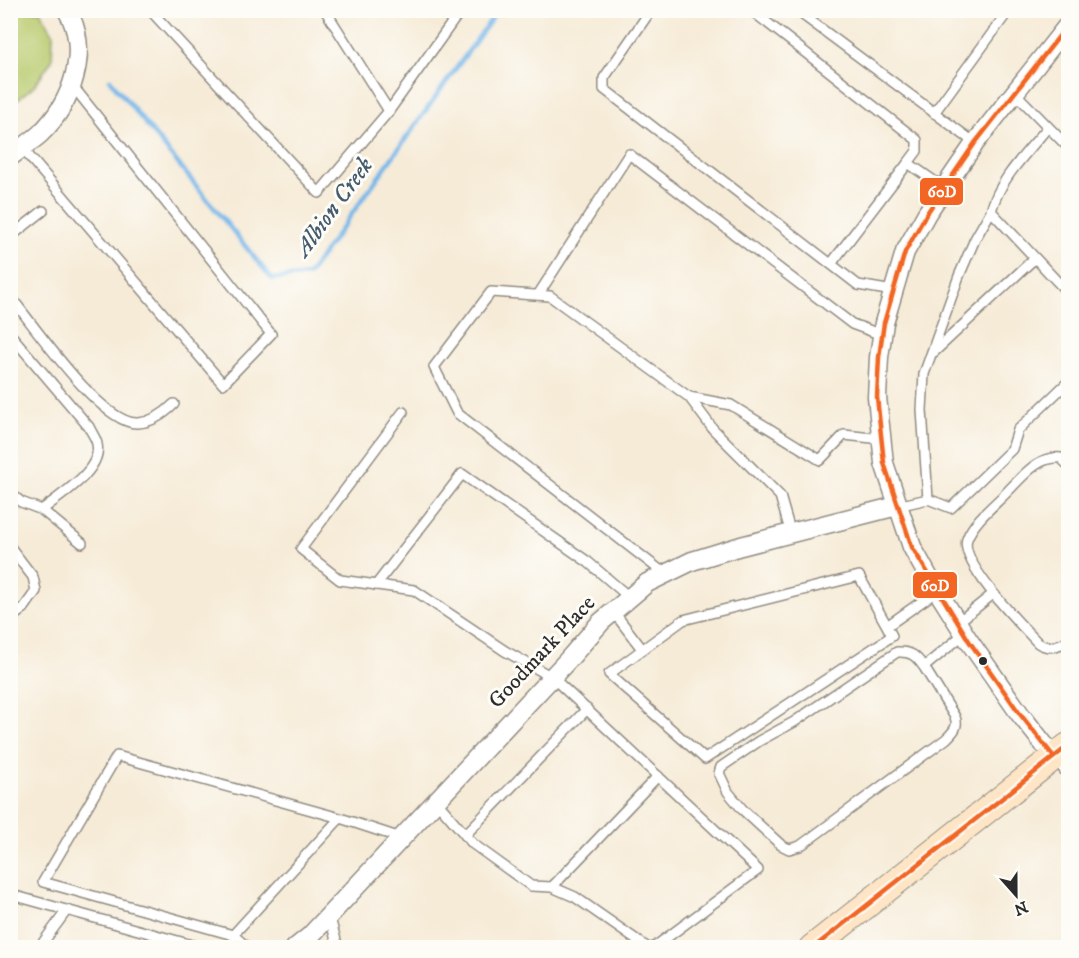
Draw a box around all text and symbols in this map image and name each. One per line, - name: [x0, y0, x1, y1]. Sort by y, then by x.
- water label: Albion Creek: [286, 152, 380, 265]
- line badge: 60D: [919, 177, 964, 206]
- text: 60D: [928, 182, 957, 202]
- line badge: 60D: [912, 571, 958, 599]
- text: 60D: [921, 576, 950, 596]
- street label: Goodmark Place: [483, 590, 601, 714]
- unlabelled marker: [977, 655, 989, 667]
- north arrow: [986, 865, 1046, 925]
- text: N: [1011, 896, 1031, 920]

